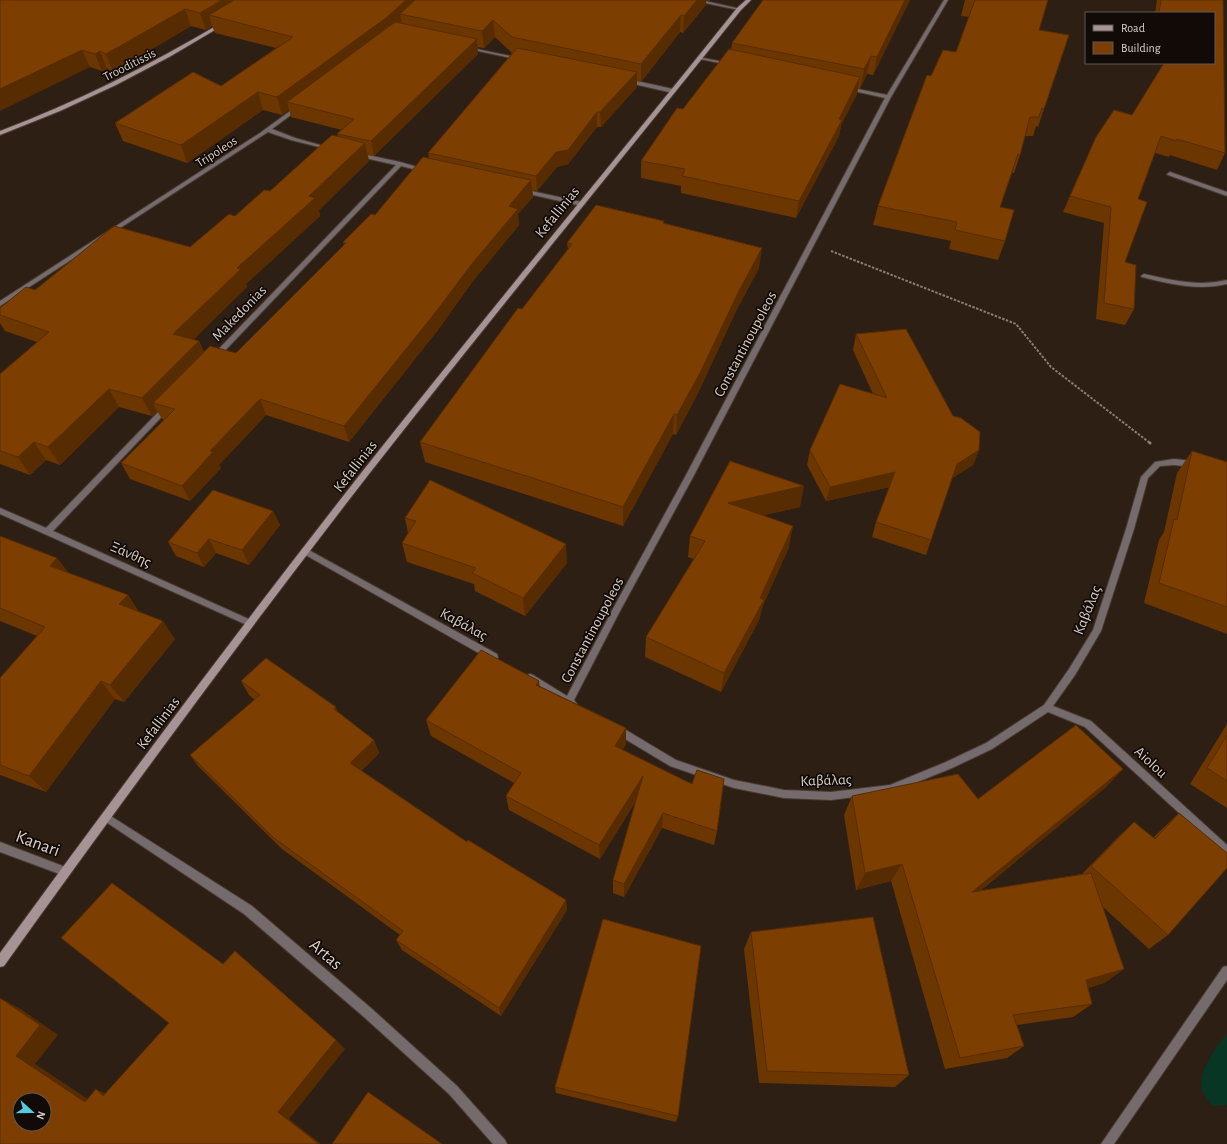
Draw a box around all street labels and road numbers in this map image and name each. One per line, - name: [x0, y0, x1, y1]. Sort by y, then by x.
- street label: Trooditissis: [101, 46, 158, 84]
- street label: Tripoleos: [194, 134, 240, 170]
- street label: Kefallinias: [532, 184, 582, 241]
- street label: Makedonias: [209, 283, 269, 344]
- street label: Constantinoupoleos: [711, 289, 780, 399]
- street label: Kefallinias: [331, 438, 380, 495]
- street label: Ξάνθης: [108, 539, 154, 570]
- street label: Constantinoupoleos: [558, 575, 627, 685]
- street label: Καβάλας: [1071, 583, 1104, 637]
- street label: Καβάλας: [438, 605, 490, 644]
- street label: Kefallinias: [134, 694, 183, 752]
- street label: Aiolou: [1132, 744, 1170, 781]
- street label: Καβάλας: [800, 772, 852, 789]
- street label: Kanari: [13, 828, 62, 860]
- street label: Artas: [306, 936, 345, 974]

